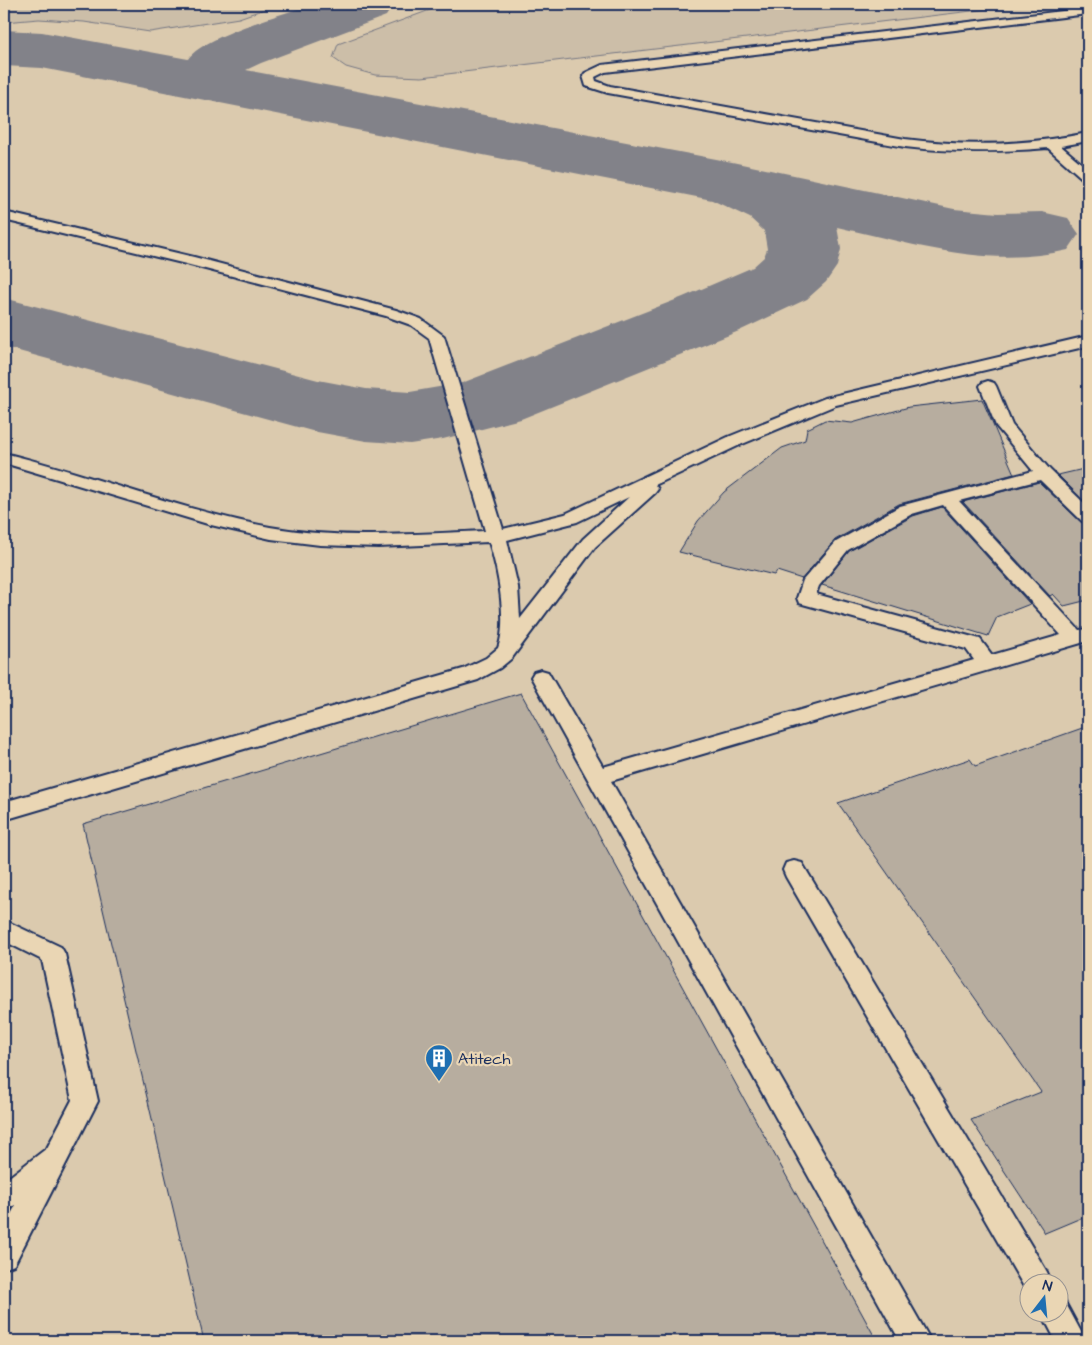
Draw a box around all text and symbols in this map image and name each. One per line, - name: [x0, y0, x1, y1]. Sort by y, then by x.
- building icon: Atitech: [424, 1043, 454, 1082]
- place label: Atitech: [458, 1048, 510, 1070]
- north arrow: [1020, 1272, 1070, 1322]
- text: N: [1040, 1276, 1054, 1297]

